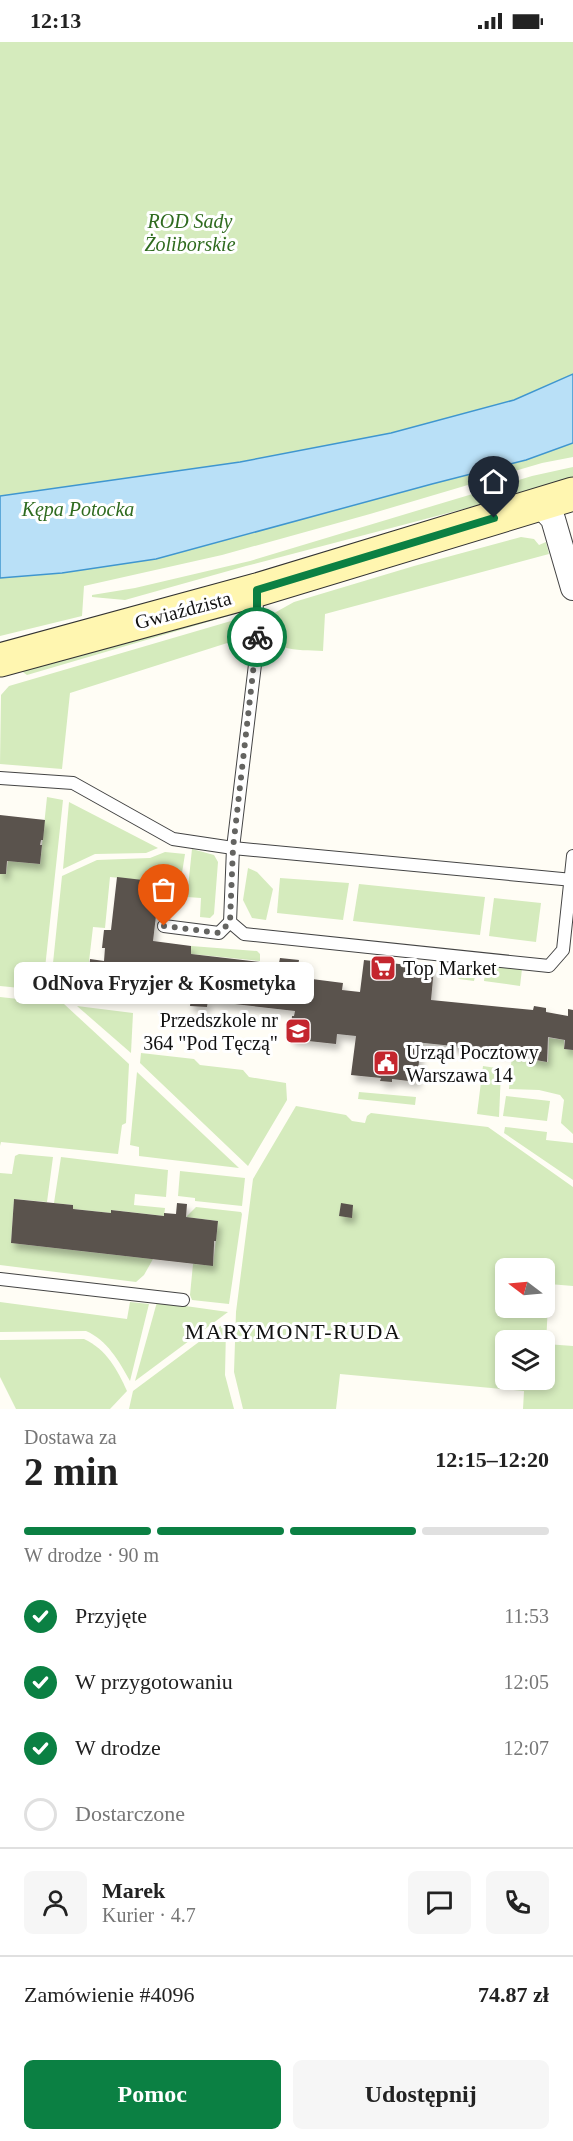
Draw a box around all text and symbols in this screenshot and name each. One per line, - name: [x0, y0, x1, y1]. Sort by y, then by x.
- text: 12:13: [30, 8, 81, 33]
- park label: ROD Sady Żoliborskie: [144, 210, 236, 255]
- pin: [468, 456, 519, 518]
- icon: home: [477, 465, 510, 498]
- park label: Kępa Potocka: [21, 498, 134, 521]
- street label: Gwiaździsta: [132, 587, 234, 633]
- courier: [227, 607, 287, 667]
- icon: bike: [241, 621, 274, 654]
- pin: [138, 864, 189, 926]
- icon: bag: [147, 873, 180, 906]
- supermarket icon: Top Market: [368, 953, 398, 983]
- place label: Top Market: [403, 957, 497, 980]
- callout: OdNova Fryzjer & Kosmetyka: [14, 962, 314, 1004]
- text: OdNova Fryzjer & Kosmetyka: [32, 972, 296, 994]
- place label: Przedszkole nr 364 "Pod Tęczą": [143, 1009, 278, 1055]
- school or university icon: Przedszkole nr 364 "Pod Tęczą": [283, 1016, 313, 1046]
- place label: Urząd Pocztowy Warszawa 14: [406, 1041, 539, 1086]
- public building icon: Urząd Pocztowy Warszawa 14: [371, 1048, 401, 1078]
- north arrow: [495, 1258, 555, 1318]
- map controls: [495, 1258, 555, 1390]
- district label: MARYMONT-RUDA: [185, 1319, 401, 1344]
- button: layers: [495, 1330, 555, 1390]
- text: Dostawa za: [24, 1426, 117, 1448]
- text: 12:15–12:20: [435, 1447, 549, 1472]
- text: 2 min: [24, 1450, 118, 1493]
- text: W drodze · 90 m: [24, 1544, 159, 1566]
- icon: check: [24, 1600, 57, 1633]
- text: Przyjęte: [75, 1603, 147, 1628]
- text: 11:53: [504, 1605, 549, 1627]
- icon: check: [24, 1666, 57, 1699]
- text: W przygotowaniu: [75, 1669, 233, 1694]
- text: 12:05: [503, 1671, 549, 1693]
- icon: check: [24, 1732, 57, 1765]
- text: W drodze: [75, 1735, 161, 1760]
- text: 12:07: [503, 1737, 549, 1759]
- text: Dostarczone: [75, 1801, 185, 1826]
- button: person: [24, 1871, 87, 1934]
- button: chat: [408, 1871, 471, 1934]
- button: phone: [486, 1871, 549, 1934]
- text: Marek: [102, 1878, 165, 1903]
- text: Kurier · 4.7: [102, 1904, 196, 1926]
- text: Zamówienie #4096: [24, 1982, 194, 2007]
- text: 74.87 zł: [478, 1982, 549, 2007]
- button: Pomoc: [24, 2060, 281, 2129]
- button: Udostępnij: [293, 2060, 549, 2129]

